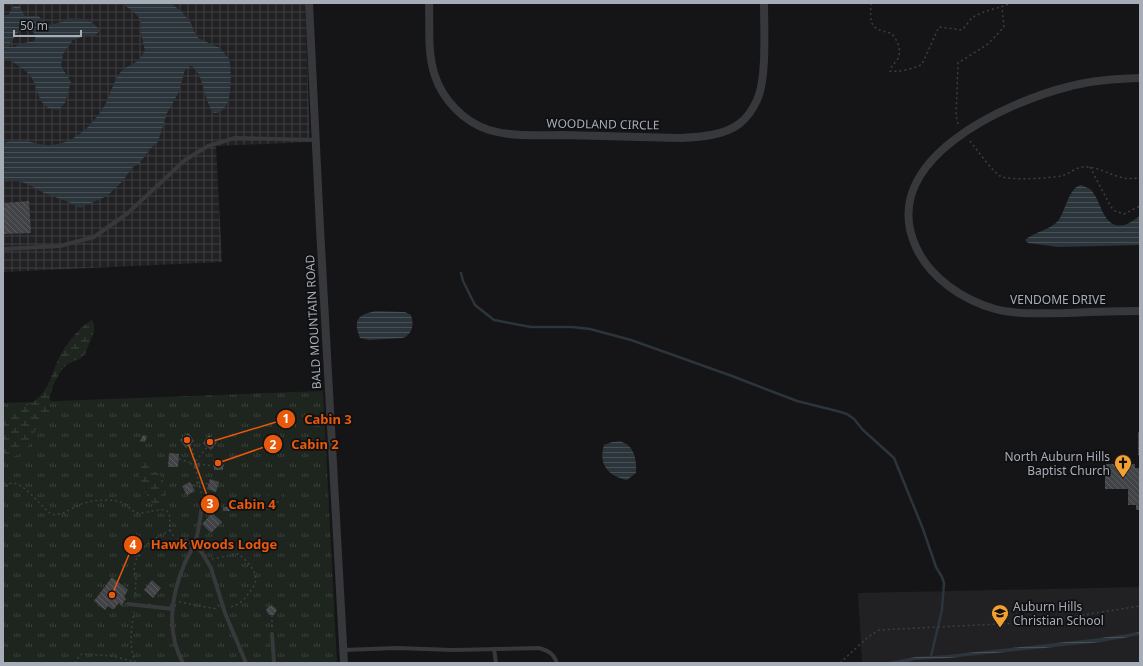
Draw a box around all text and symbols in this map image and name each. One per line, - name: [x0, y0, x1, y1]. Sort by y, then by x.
- scale bar: [14, 12, 81, 38]
- text: 50 m: [20, 17, 48, 34]
- street label: WOODLAND CIRCLE: [546, 115, 660, 133]
- street label: BALD MOUNTAIN ROAD: [301, 254, 325, 390]
- street label: VENDOME DRIVE: [1010, 291, 1106, 308]
- callout: Cabin 3: [276, 406, 360, 431]
- text: 1: [283, 410, 289, 427]
- text: Cabin 3: [304, 410, 352, 428]
- callout: Cabin 2: [263, 432, 346, 457]
- text: Cabin 2: [291, 435, 339, 453]
- text: 2: [270, 436, 277, 453]
- place label: North Auburn Hills Baptist Church: [1004, 448, 1110, 479]
- church icon: North Auburn Hills Baptist Church: [1113, 453, 1133, 478]
- callout: Cabin 4: [200, 492, 284, 517]
- text: 3: [207, 495, 214, 512]
- text: Cabin 4: [228, 495, 276, 513]
- callout: Hawk Woods Lodge: [123, 532, 285, 557]
- text: Hawk Woods Lodge: [151, 535, 278, 553]
- text: 4: [130, 536, 137, 553]
- place label: Auburn Hills Christian School: [1013, 598, 1104, 629]
- school or university icon: Auburn Hills Christian School: [990, 603, 1010, 628]

